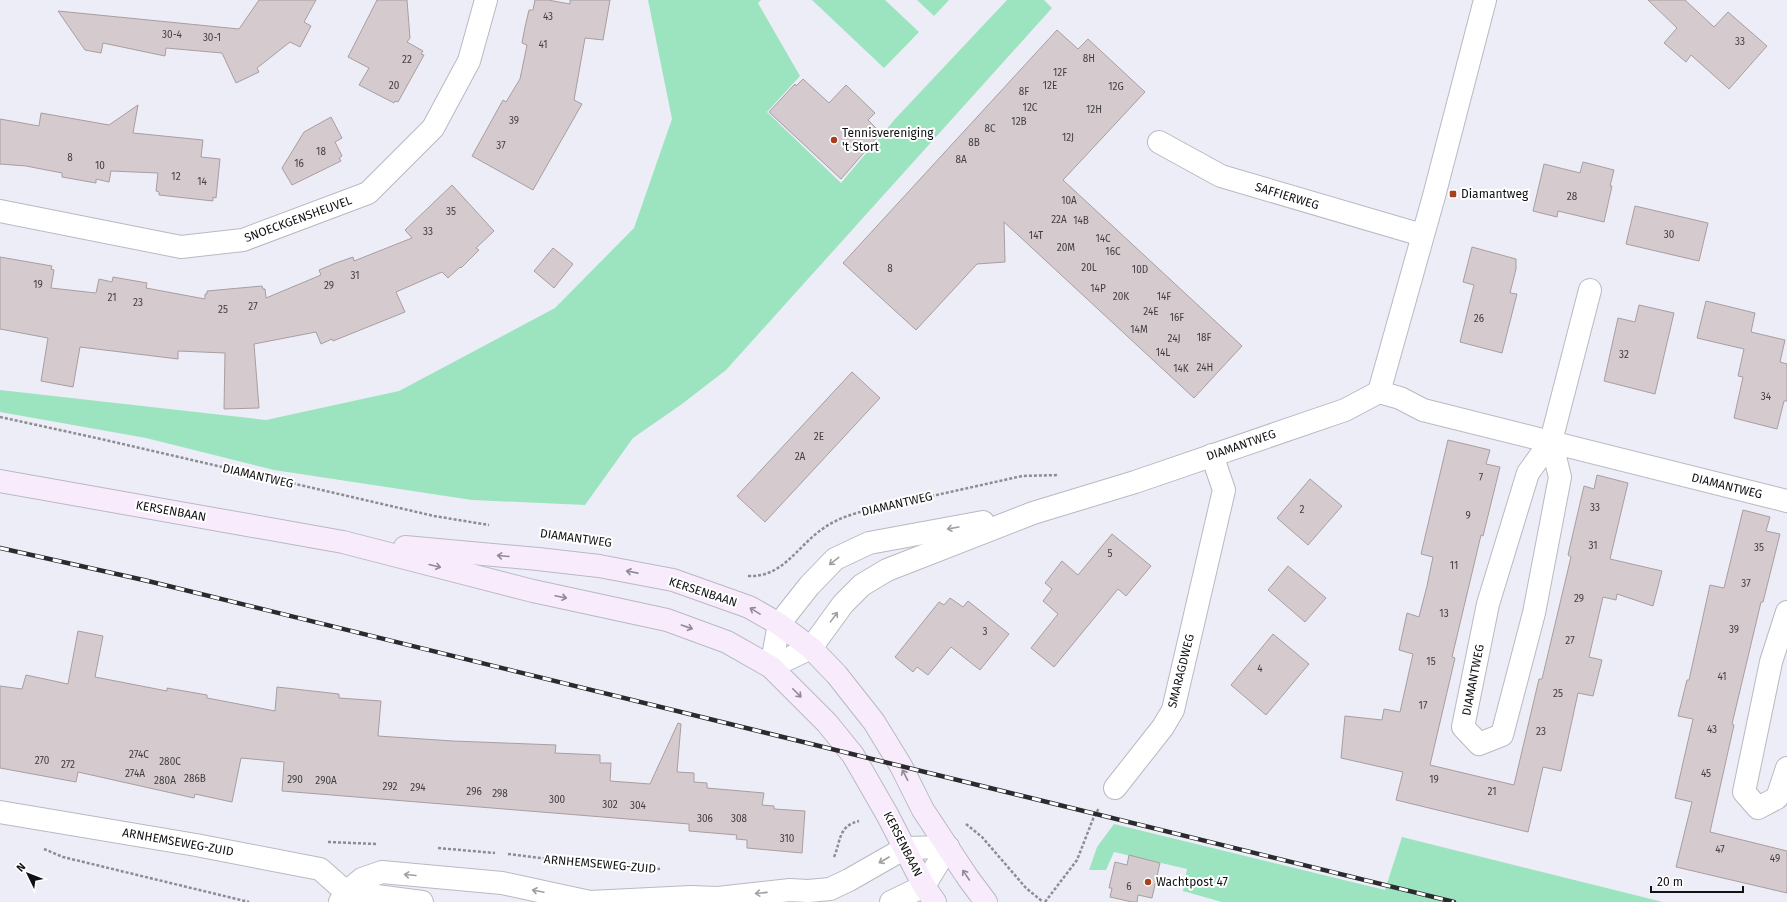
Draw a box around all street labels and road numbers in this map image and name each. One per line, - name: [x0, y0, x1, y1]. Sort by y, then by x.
- street label: SAFFIERWEG: [1253, 180, 1321, 212]
- street label: SNOECKGENSHEUVEL: [242, 193, 354, 245]
- street label: DIAMANTWEG: [1204, 427, 1278, 463]
- street label: DIAMANTWEG: [221, 461, 295, 491]
- street label: DIAMANTWEG: [1690, 470, 1764, 502]
- street label: DIAMANTWEG: [860, 489, 934, 519]
- street label: KERSENBAAN: [135, 498, 207, 524]
- street label: DIAMANTWEG: [539, 526, 613, 550]
- street label: KERSENBAAN: [667, 574, 739, 610]
- street label: SMARAGDWEG: [1165, 633, 1197, 709]
- street label: DIAMANTWEG: [1459, 643, 1487, 717]
- street label: KERSENBAAN: [881, 809, 925, 879]
- street label: ARNHEMSEWEG-ZUID: [121, 825, 235, 859]
- street label: ARNHEMSEWEG-ZUID: [543, 852, 657, 876]

